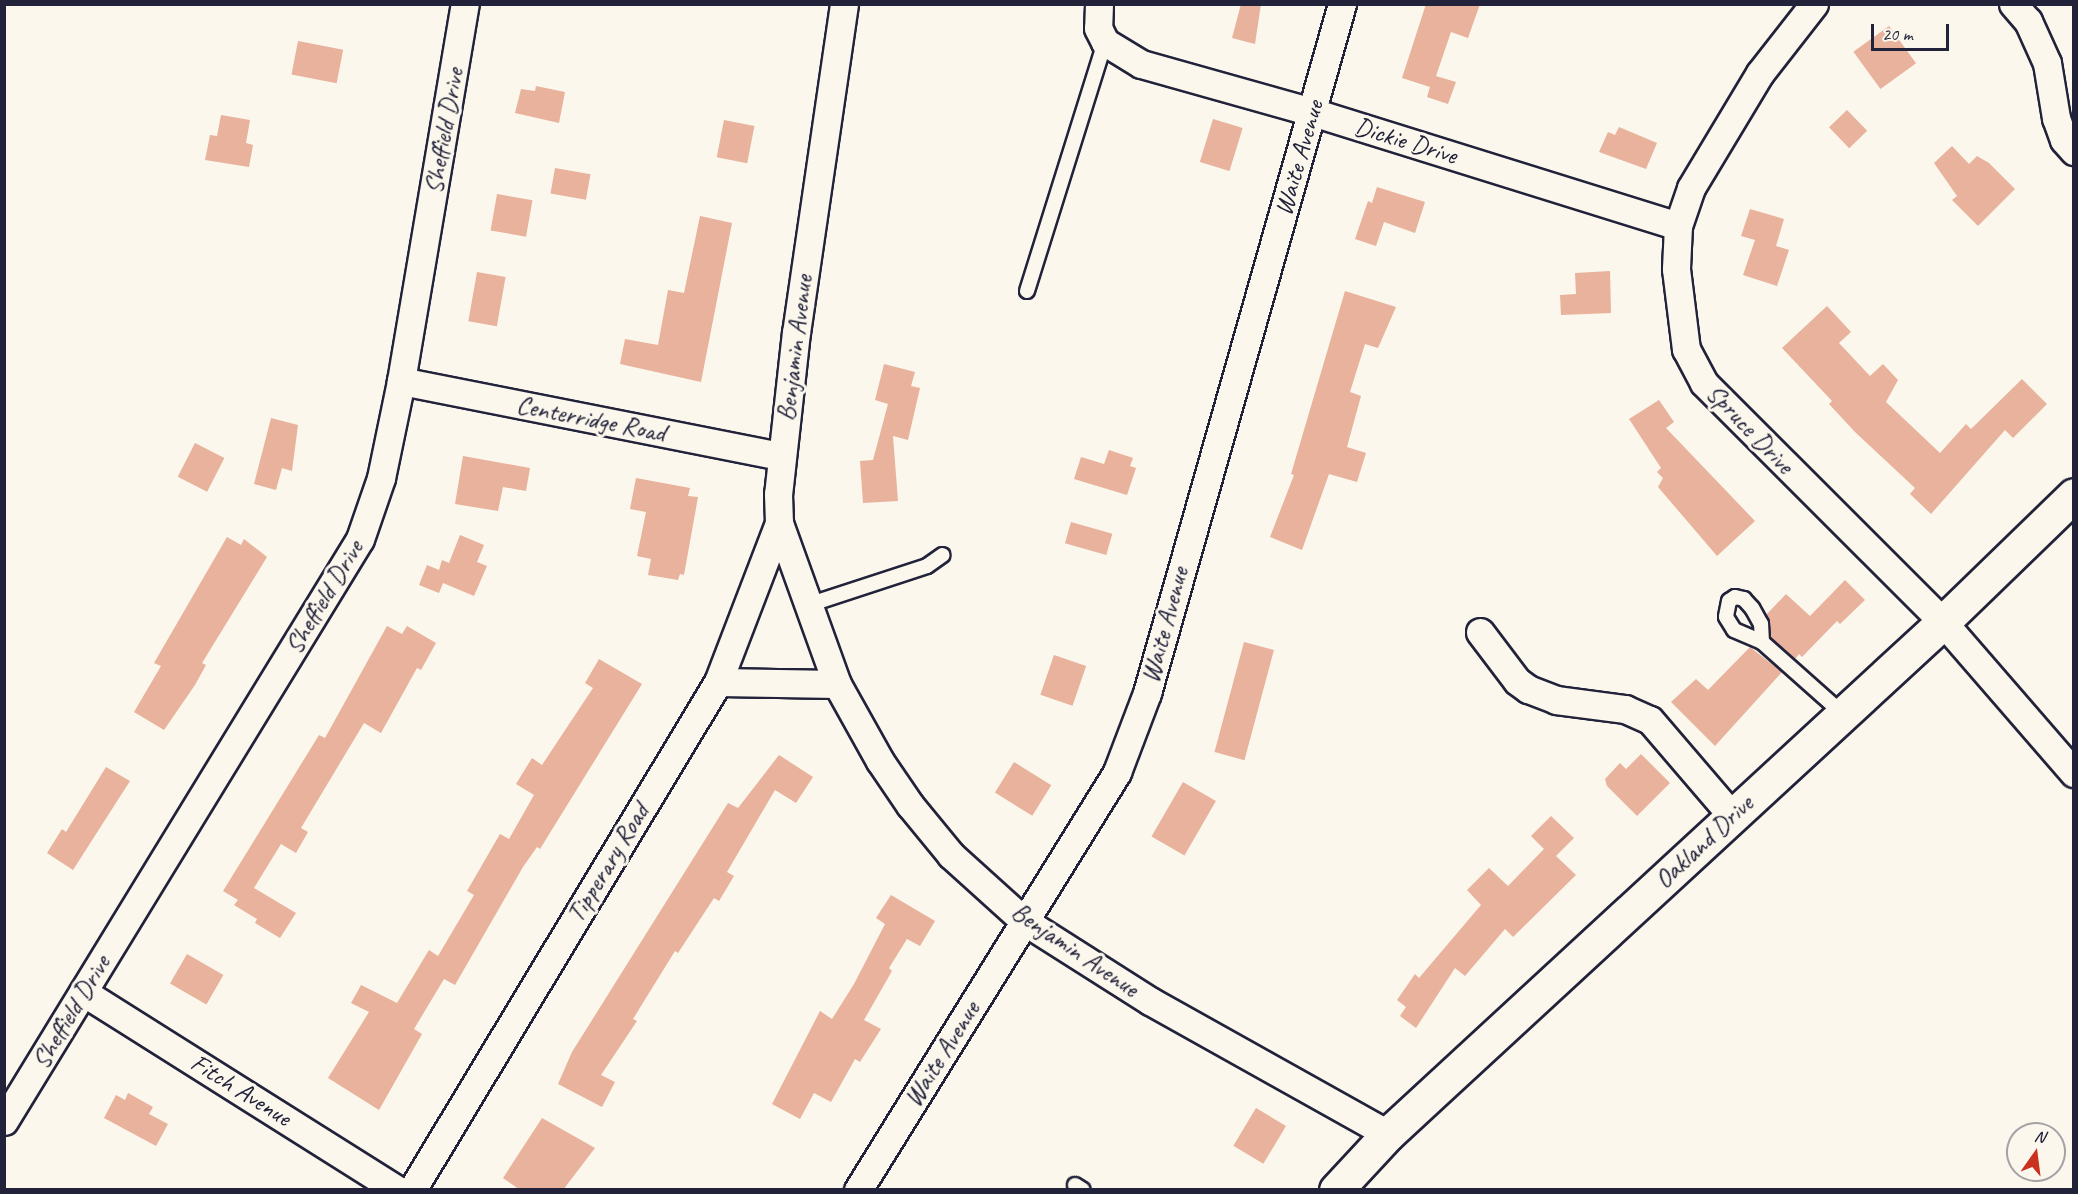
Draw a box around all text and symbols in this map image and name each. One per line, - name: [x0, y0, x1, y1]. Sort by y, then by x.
- scale bar: [1874, 12, 1952, 50]
- text: 20 m: [1882, 23, 1913, 45]
- street label: Sheffield Drive: [418, 66, 470, 196]
- street label: Waite Avenue: [1268, 97, 1330, 219]
- street label: Dickie Drive: [1351, 111, 1461, 171]
- street label: Benjamin Avenue: [771, 273, 819, 423]
- street label: Spruce Drive: [1700, 378, 1800, 480]
- street label: Centerridge Road: [514, 389, 668, 449]
- street label: Sheffield Drive: [278, 535, 370, 659]
- street label: Waite Avenue: [1135, 564, 1195, 686]
- street label: Oakland Drive: [1648, 788, 1760, 896]
- street label: Tipperary Road: [560, 798, 656, 928]
- street label: Benjamin Avenue: [1006, 896, 1144, 1004]
- street label: Sheffield Drive: [25, 950, 117, 1074]
- street label: Waite Avenue: [897, 996, 987, 1112]
- street label: Fitch Avenue: [185, 1047, 297, 1133]
- north arrow: [2006, 1122, 2066, 1182]
- text: N: [2033, 1126, 2047, 1147]

